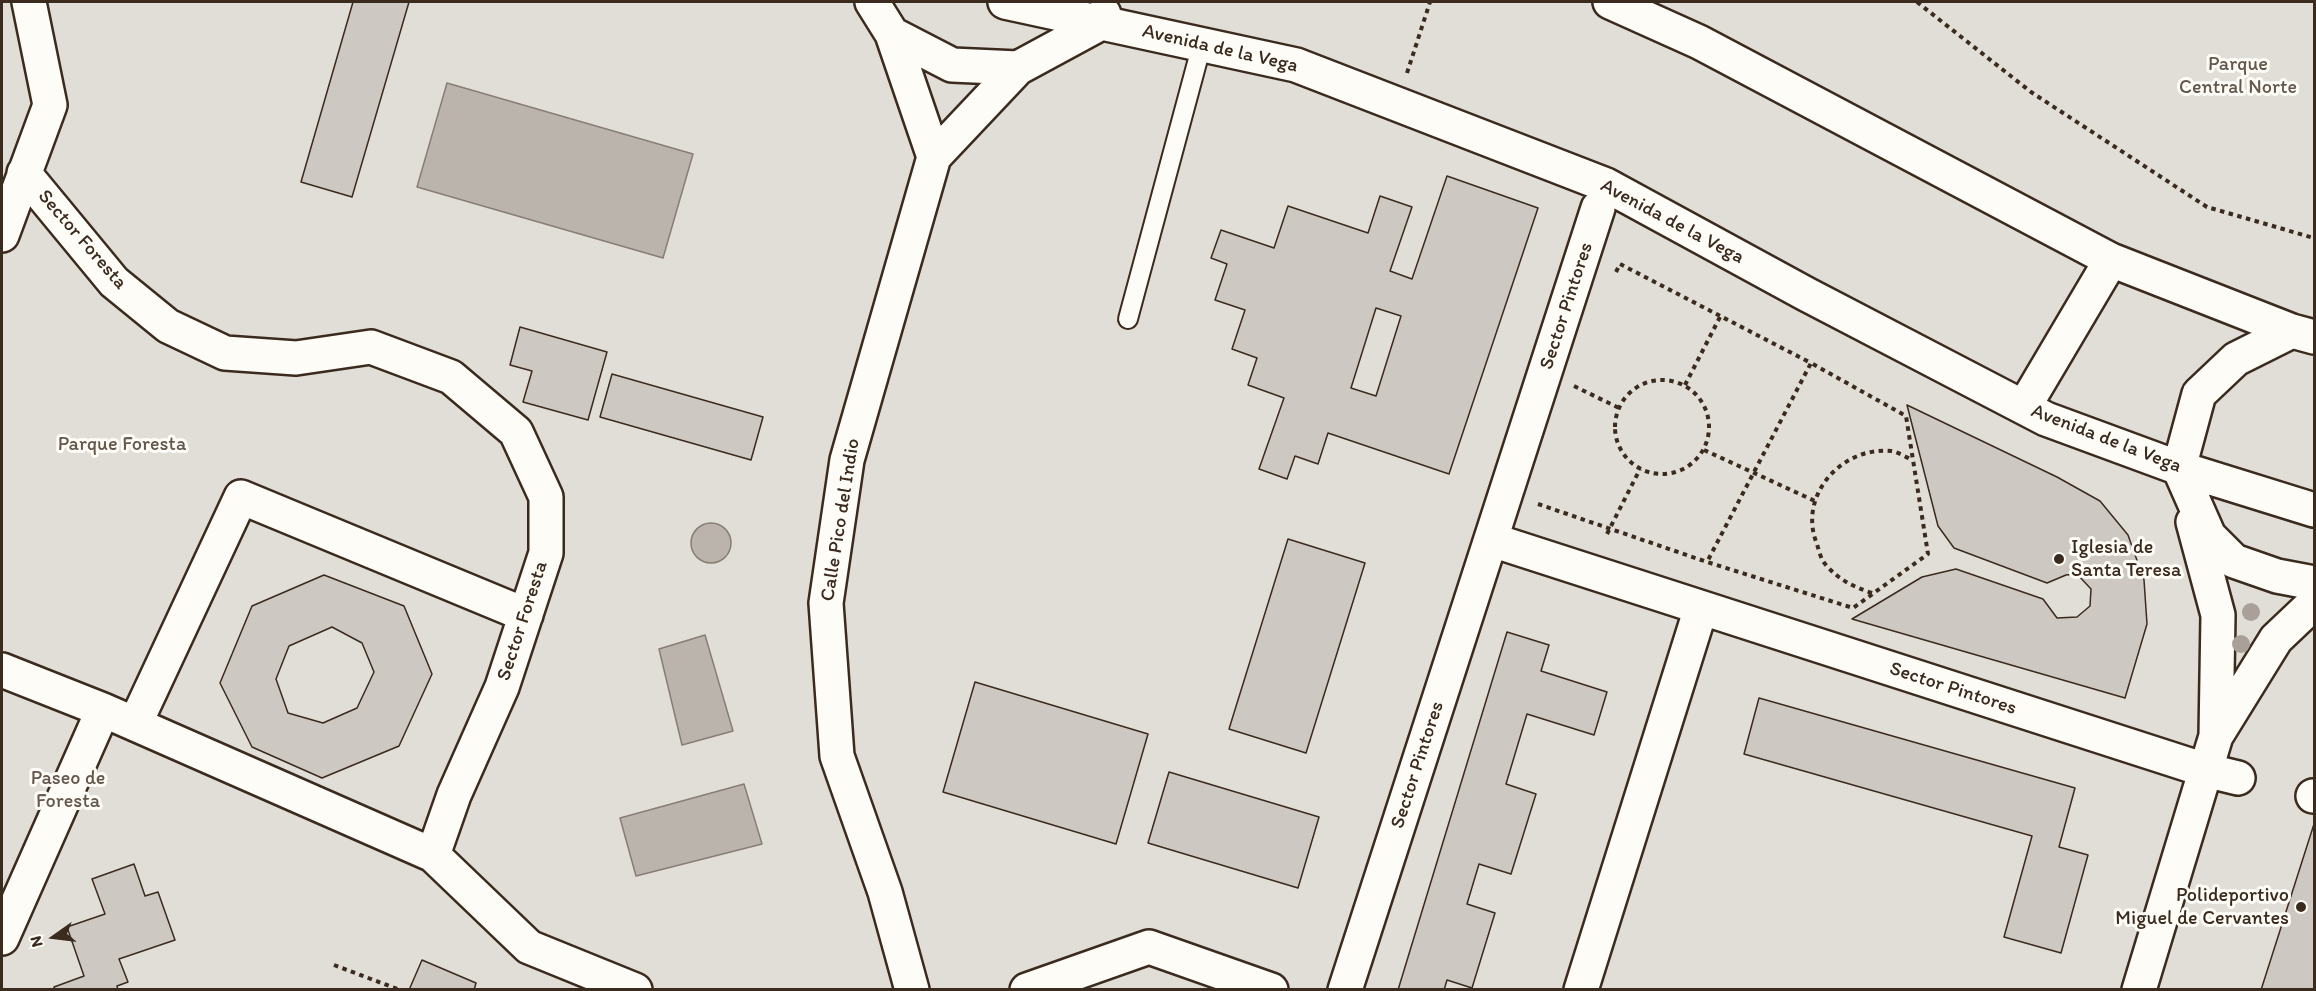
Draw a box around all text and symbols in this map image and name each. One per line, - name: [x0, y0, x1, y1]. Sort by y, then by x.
- street label: Avenida de la Vega: [1140, 19, 1300, 79]
- park label: Parque Central Norte: [2179, 53, 2297, 100]
- street label: Avenida de la Vega: [1596, 174, 1748, 270]
- street label: Sector Foresta: [32, 185, 132, 295]
- street label: Sector Pintores: [1535, 239, 1599, 373]
- street label: Avenida de la Vega: [2027, 399, 2185, 479]
- park label: Parque Foresta: [58, 433, 186, 457]
- street label: Calle Pico del Indio: [816, 437, 866, 603]
- place label: Iglesia de Santa Teresa: [2071, 536, 2181, 583]
- marker: Iglesia de Santa Teresa: [2052, 552, 2066, 566]
- street label: Sector Foresta: [492, 558, 554, 684]
- street label: Sector Pintores: [1886, 657, 2020, 721]
- street label: Sector Pintores: [1386, 698, 1450, 832]
- park label: Paseo de Foresta: [31, 767, 105, 814]
- place label: Polideportivo Miguel de Cervantes: [2115, 884, 2289, 931]
- marker: Polideportivo Miguel de Cervantes: [2294, 900, 2308, 914]
- north arrow: [24, 907, 84, 967]
- text: N: [26, 934, 47, 949]

